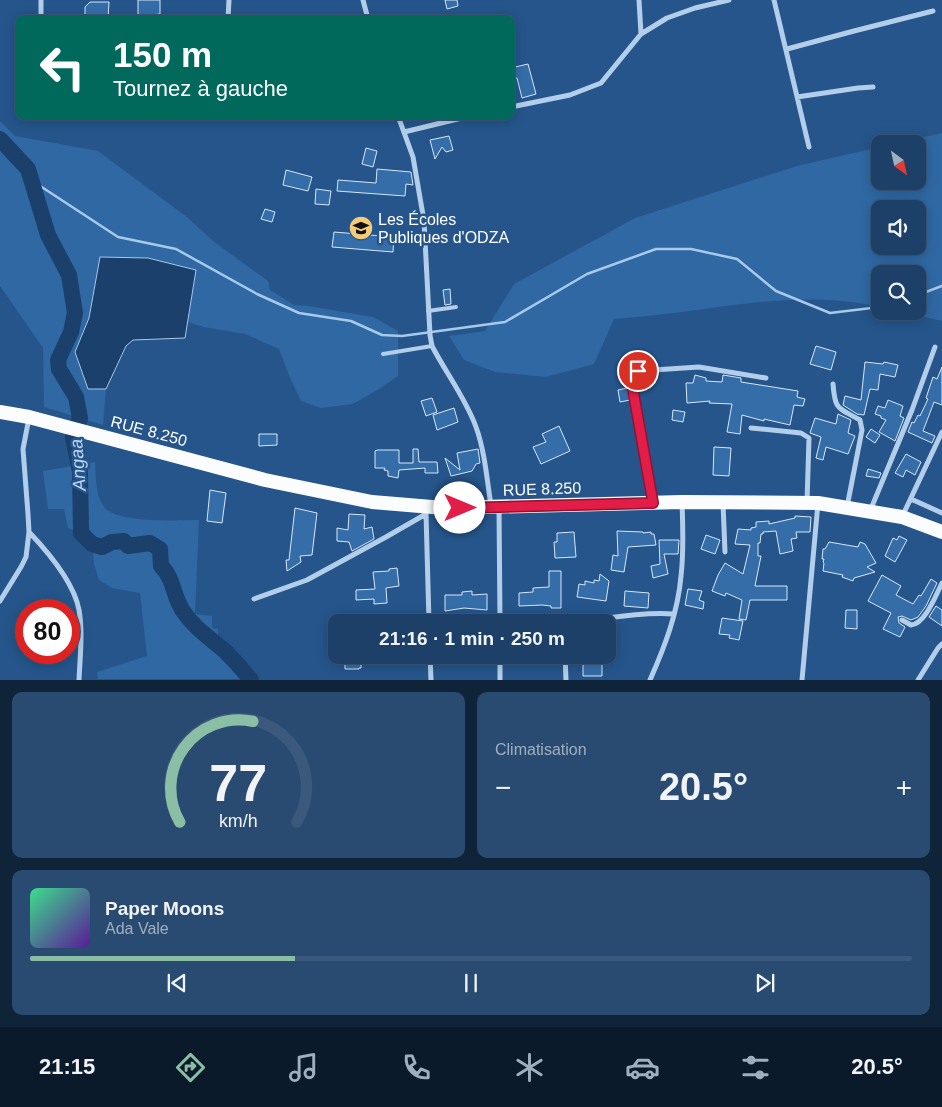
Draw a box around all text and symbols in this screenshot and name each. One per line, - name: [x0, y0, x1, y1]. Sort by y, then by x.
- icon: left: [30, 35, 95, 100]
- text: 150 m: [113, 35, 212, 74]
- text: Tournez à gauche: [113, 76, 288, 101]
- north arrow: [871, 135, 926, 190]
- map controls: [871, 135, 926, 320]
- button: sound: [871, 200, 926, 255]
- place label: Les Écoles Publiques d'ODZA: [378, 210, 509, 246]
- school or university icon: Les Écoles Publiques d'ODZA: [348, 215, 374, 241]
- button: search: [871, 265, 926, 320]
- pin: [617, 350, 659, 392]
- icon: arrive: [624, 357, 652, 385]
- street label: RUE 8.250: [109, 413, 189, 449]
- water label: Angaa: [66, 438, 90, 493]
- street label: RUE 8.250: [503, 479, 582, 499]
- position arrow: [433, 481, 485, 533]
- speed limit sign: 80: [15, 599, 80, 664]
- text: 21:16 · 1 min · 250 m: [379, 628, 565, 649]
- text: Climatisation: [495, 741, 587, 758]
- text: 77: [210, 754, 267, 812]
- text: 20.5°: [659, 766, 748, 808]
- text: −: [495, 772, 511, 803]
- text: +: [896, 772, 912, 803]
- text: km/h: [219, 811, 258, 831]
- text: Paper Moons: [105, 898, 224, 919]
- text: Ada Vale: [105, 920, 169, 937]
- icon: previous: [163, 969, 191, 997]
- icon: pause: [457, 969, 485, 997]
- icon: next: [751, 969, 779, 997]
- icon: directions: [173, 1050, 208, 1085]
- icon: music: [286, 1050, 321, 1085]
- icon: phone: [399, 1050, 434, 1085]
- icon: climate: [512, 1050, 547, 1085]
- icon: car: [625, 1050, 660, 1085]
- icon: filters: [738, 1050, 773, 1085]
- text: 21:15: [39, 1054, 95, 1079]
- text: 20.5°: [851, 1054, 903, 1079]

